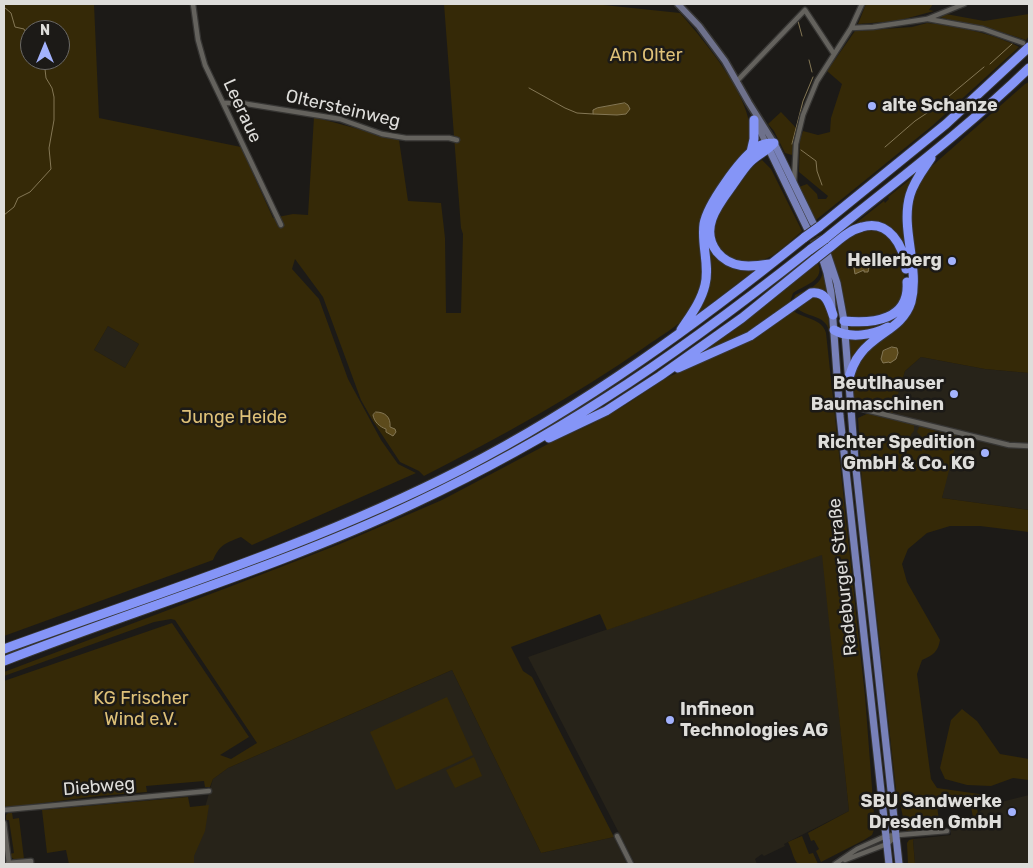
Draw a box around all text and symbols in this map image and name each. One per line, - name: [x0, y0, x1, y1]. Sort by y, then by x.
- north arrow: [20, 20, 70, 70]
- text: N: [40, 22, 50, 39]
- park label: Am Olter: [610, 45, 682, 67]
- street label: Leeraue: [218, 76, 266, 146]
- street label: Oltersteinweg: [284, 85, 402, 133]
- place label: alte Schanze: [882, 95, 998, 117]
- marker: alte Schanze: [866, 100, 878, 112]
- place label: Hellerberg: [847, 250, 942, 272]
- marker: Hellerberg: [946, 255, 958, 267]
- place label: Beutlhauser Baumaschinen: [811, 373, 944, 416]
- marker: Beutlhauser Baumaschinen: [948, 388, 960, 400]
- park label: Junge Heide: [181, 407, 287, 429]
- place label: Richter Spedition GmbH & Co. KG: [817, 432, 975, 474]
- marker: Richter Spedition GmbH & Co. KG: [979, 447, 991, 459]
- street label: Radeburger Straße: [824, 497, 862, 657]
- park label: KG Frischer Wind e.V.: [93, 688, 189, 731]
- place label: Infineon Technologies AG: [680, 699, 828, 742]
- marker: Infineon Technologies AG: [664, 714, 676, 726]
- street label: Diebweg: [62, 773, 136, 801]
- place label: SBU Sandwerke Dresden GmbH: [861, 791, 1002, 834]
- marker: SBU Sandwerke Dresden GmbH: [1006, 806, 1018, 818]

